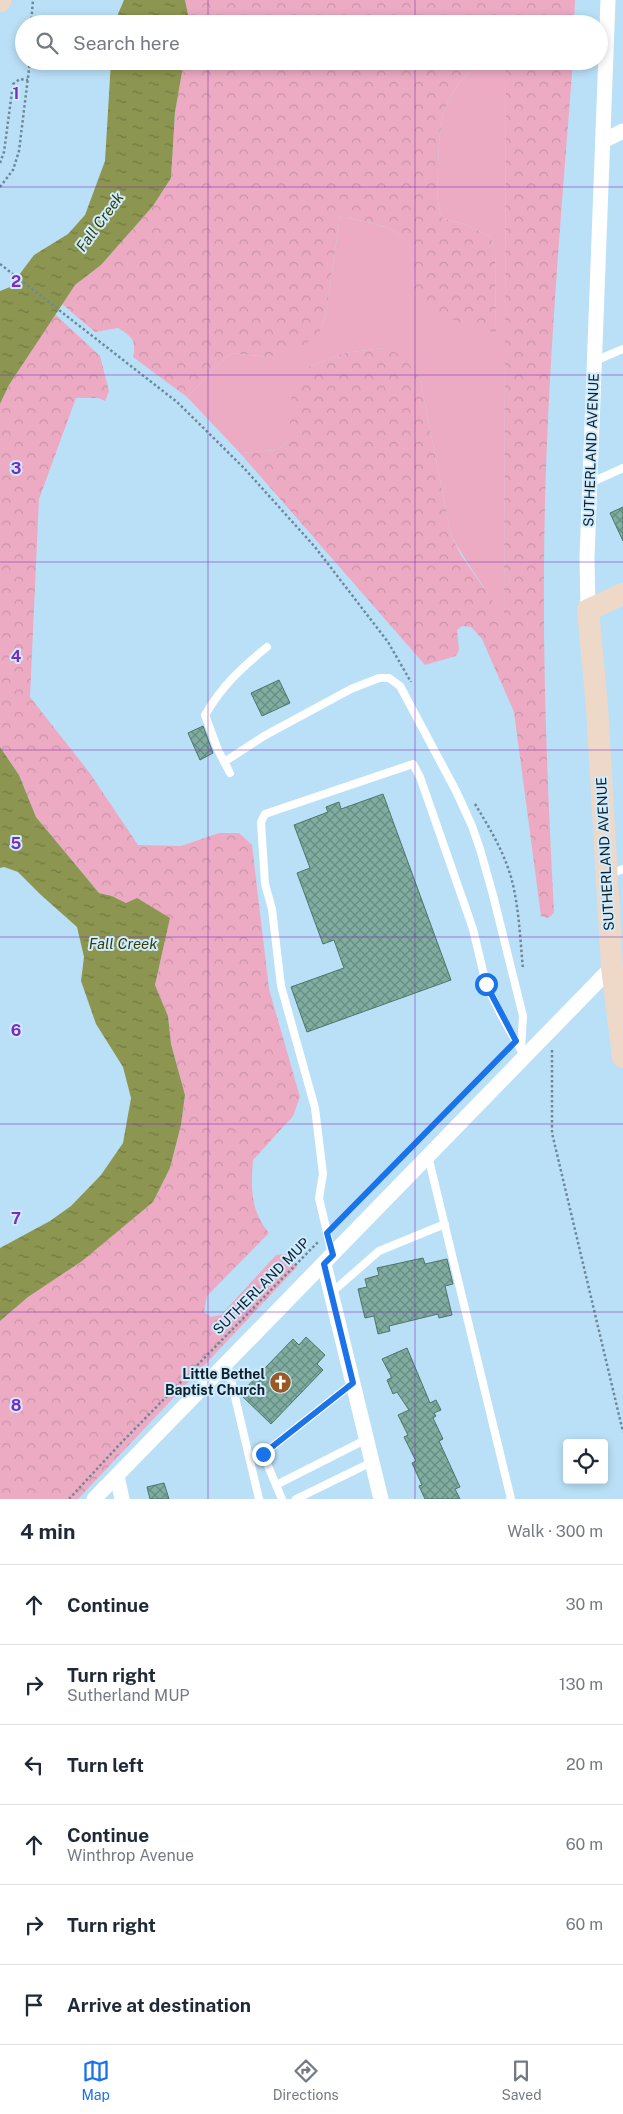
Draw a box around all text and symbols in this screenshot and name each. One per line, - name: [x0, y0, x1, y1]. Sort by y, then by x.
- search box: [15, 15, 608, 70]
- icon: search: [33, 29, 61, 57]
- text: Search here: [73, 32, 180, 54]
- text: 1: [13, 84, 19, 103]
- water label: Fall Creek: [73, 188, 127, 255]
- text: 2: [11, 272, 21, 291]
- street label: SUTHERLAND AVENUE: [580, 373, 602, 527]
- text: 3: [11, 459, 21, 478]
- text: 4: [11, 647, 22, 666]
- street label: SUTHERLAND AVENUE: [593, 777, 617, 931]
- text: 5: [11, 834, 22, 853]
- water label: Fall Creek: [89, 935, 158, 952]
- route start: [475, 973, 498, 996]
- text: 6: [11, 1021, 21, 1040]
- text: 7: [11, 1209, 21, 1228]
- street label: SUTHERLAND MUP: [210, 1235, 312, 1337]
- place label: Little Bethel Baptist Church: [165, 1366, 265, 1398]
- church icon: Little Bethel Baptist Church: [269, 1370, 293, 1394]
- text: 8: [11, 1396, 22, 1415]
- map controls: [563, 1439, 608, 1484]
- button: locate: [563, 1439, 608, 1484]
- route end: [252, 1443, 275, 1466]
- text: 4 min: [20, 1519, 75, 1544]
- text: Walk · 300 m: [507, 1522, 603, 1541]
- icon: ahead: [20, 1591, 48, 1619]
- text: Continue: [67, 1594, 149, 1616]
- text: 30 m: [566, 1595, 603, 1614]
- text: Turn right: [67, 1664, 156, 1686]
- icon: right: [20, 1671, 48, 1699]
- text: 130 m: [559, 1675, 603, 1694]
- text: Sutherland MUP: [67, 1686, 190, 1705]
- icon: left: [20, 1751, 48, 1779]
- text: Turn left: [67, 1754, 144, 1776]
- text: 20 m: [566, 1755, 603, 1774]
- text: Continue: [67, 1824, 149, 1846]
- icon: ahead: [20, 1831, 48, 1859]
- text: 60 m: [566, 1835, 603, 1854]
- text: Winthrop Avenue: [67, 1846, 194, 1865]
- icon: right: [20, 1911, 48, 1939]
- text: Turn right: [67, 1914, 156, 1936]
- text: 60 m: [566, 1915, 603, 1934]
- icon: arrive: [20, 1991, 48, 2019]
- text: Arrive at destination: [67, 1994, 251, 2016]
- tab: Map: [81, 2057, 110, 2103]
- tab: Directions: [273, 2057, 339, 2103]
- tab: Saved: [501, 2057, 542, 2103]

